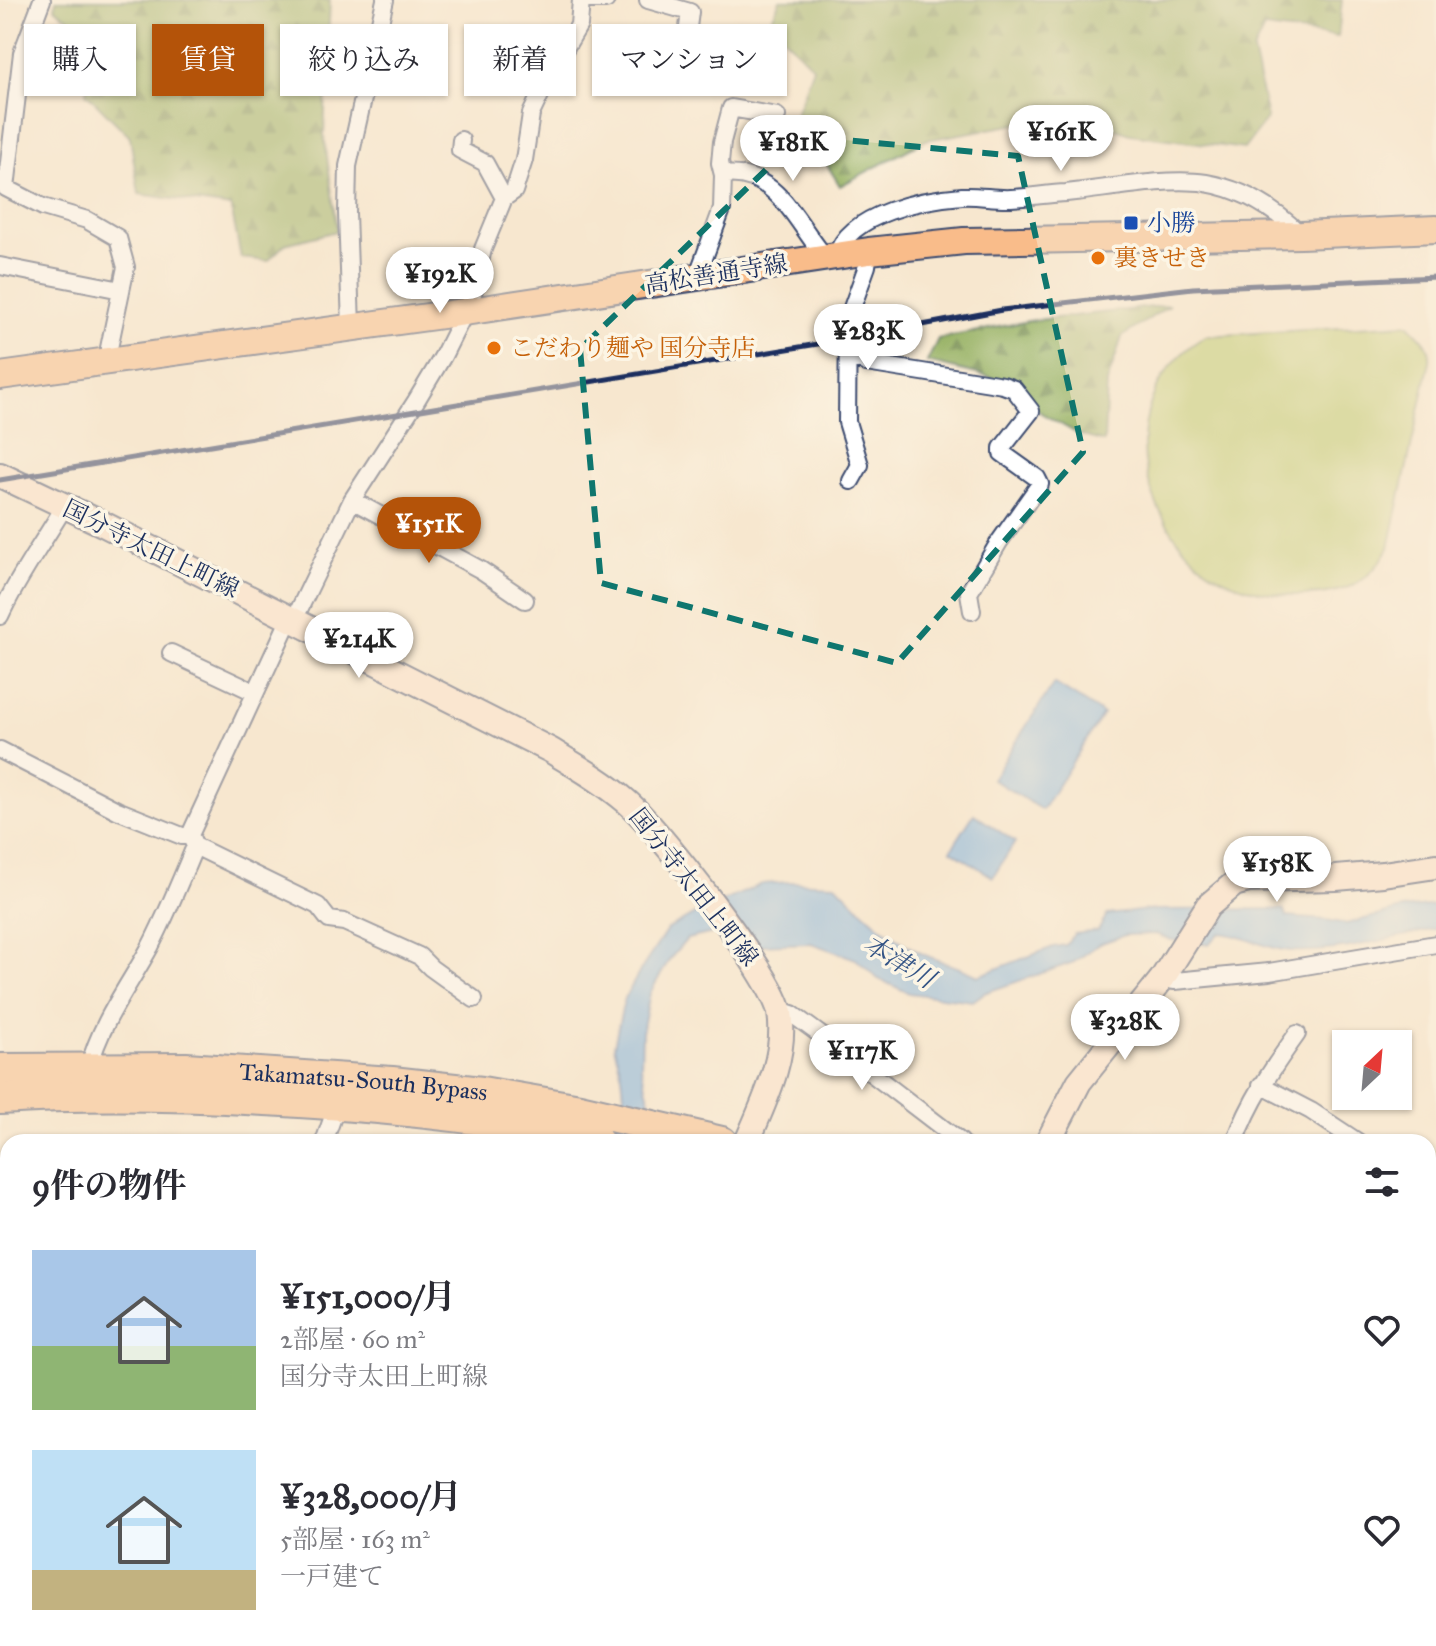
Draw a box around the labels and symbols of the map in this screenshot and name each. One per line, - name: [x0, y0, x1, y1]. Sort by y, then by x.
- pin: ¥161K: [1005, 105, 1117, 173]
- pin: ¥181K: [737, 115, 849, 183]
- place label: 小勝: [1147, 208, 1195, 238]
- marker: 小勝: [1122, 214, 1140, 232]
- place label: 裏きせき: [1114, 243, 1210, 273]
- pin: ¥192K: [384, 247, 496, 315]
- street label: 高松善通寺線: [643, 248, 789, 300]
- marker: 裏きせき: [1089, 249, 1107, 267]
- pin: ¥283K: [812, 304, 924, 372]
- place label: こだわり麺や 国分寺店: [510, 333, 755, 363]
- marker: こだわり麺や 国分寺店: [485, 339, 503, 357]
- street label: 国分寺太田上町線: [58, 493, 244, 605]
- pin: ¥151K: [373, 497, 485, 565]
- pin: ¥214K: [303, 612, 415, 680]
- street label: 国分寺太田上町線: [623, 802, 765, 972]
- pin: ¥158K: [1221, 836, 1333, 904]
- water label: 本津川: [857, 927, 943, 996]
- pin: ¥328K: [1069, 994, 1181, 1062]
- pin: ¥117K: [806, 1024, 918, 1092]
- north arrow: [1332, 1030, 1412, 1110]
- street label: Takamatsu-South Bypass: [238, 1057, 490, 1108]

